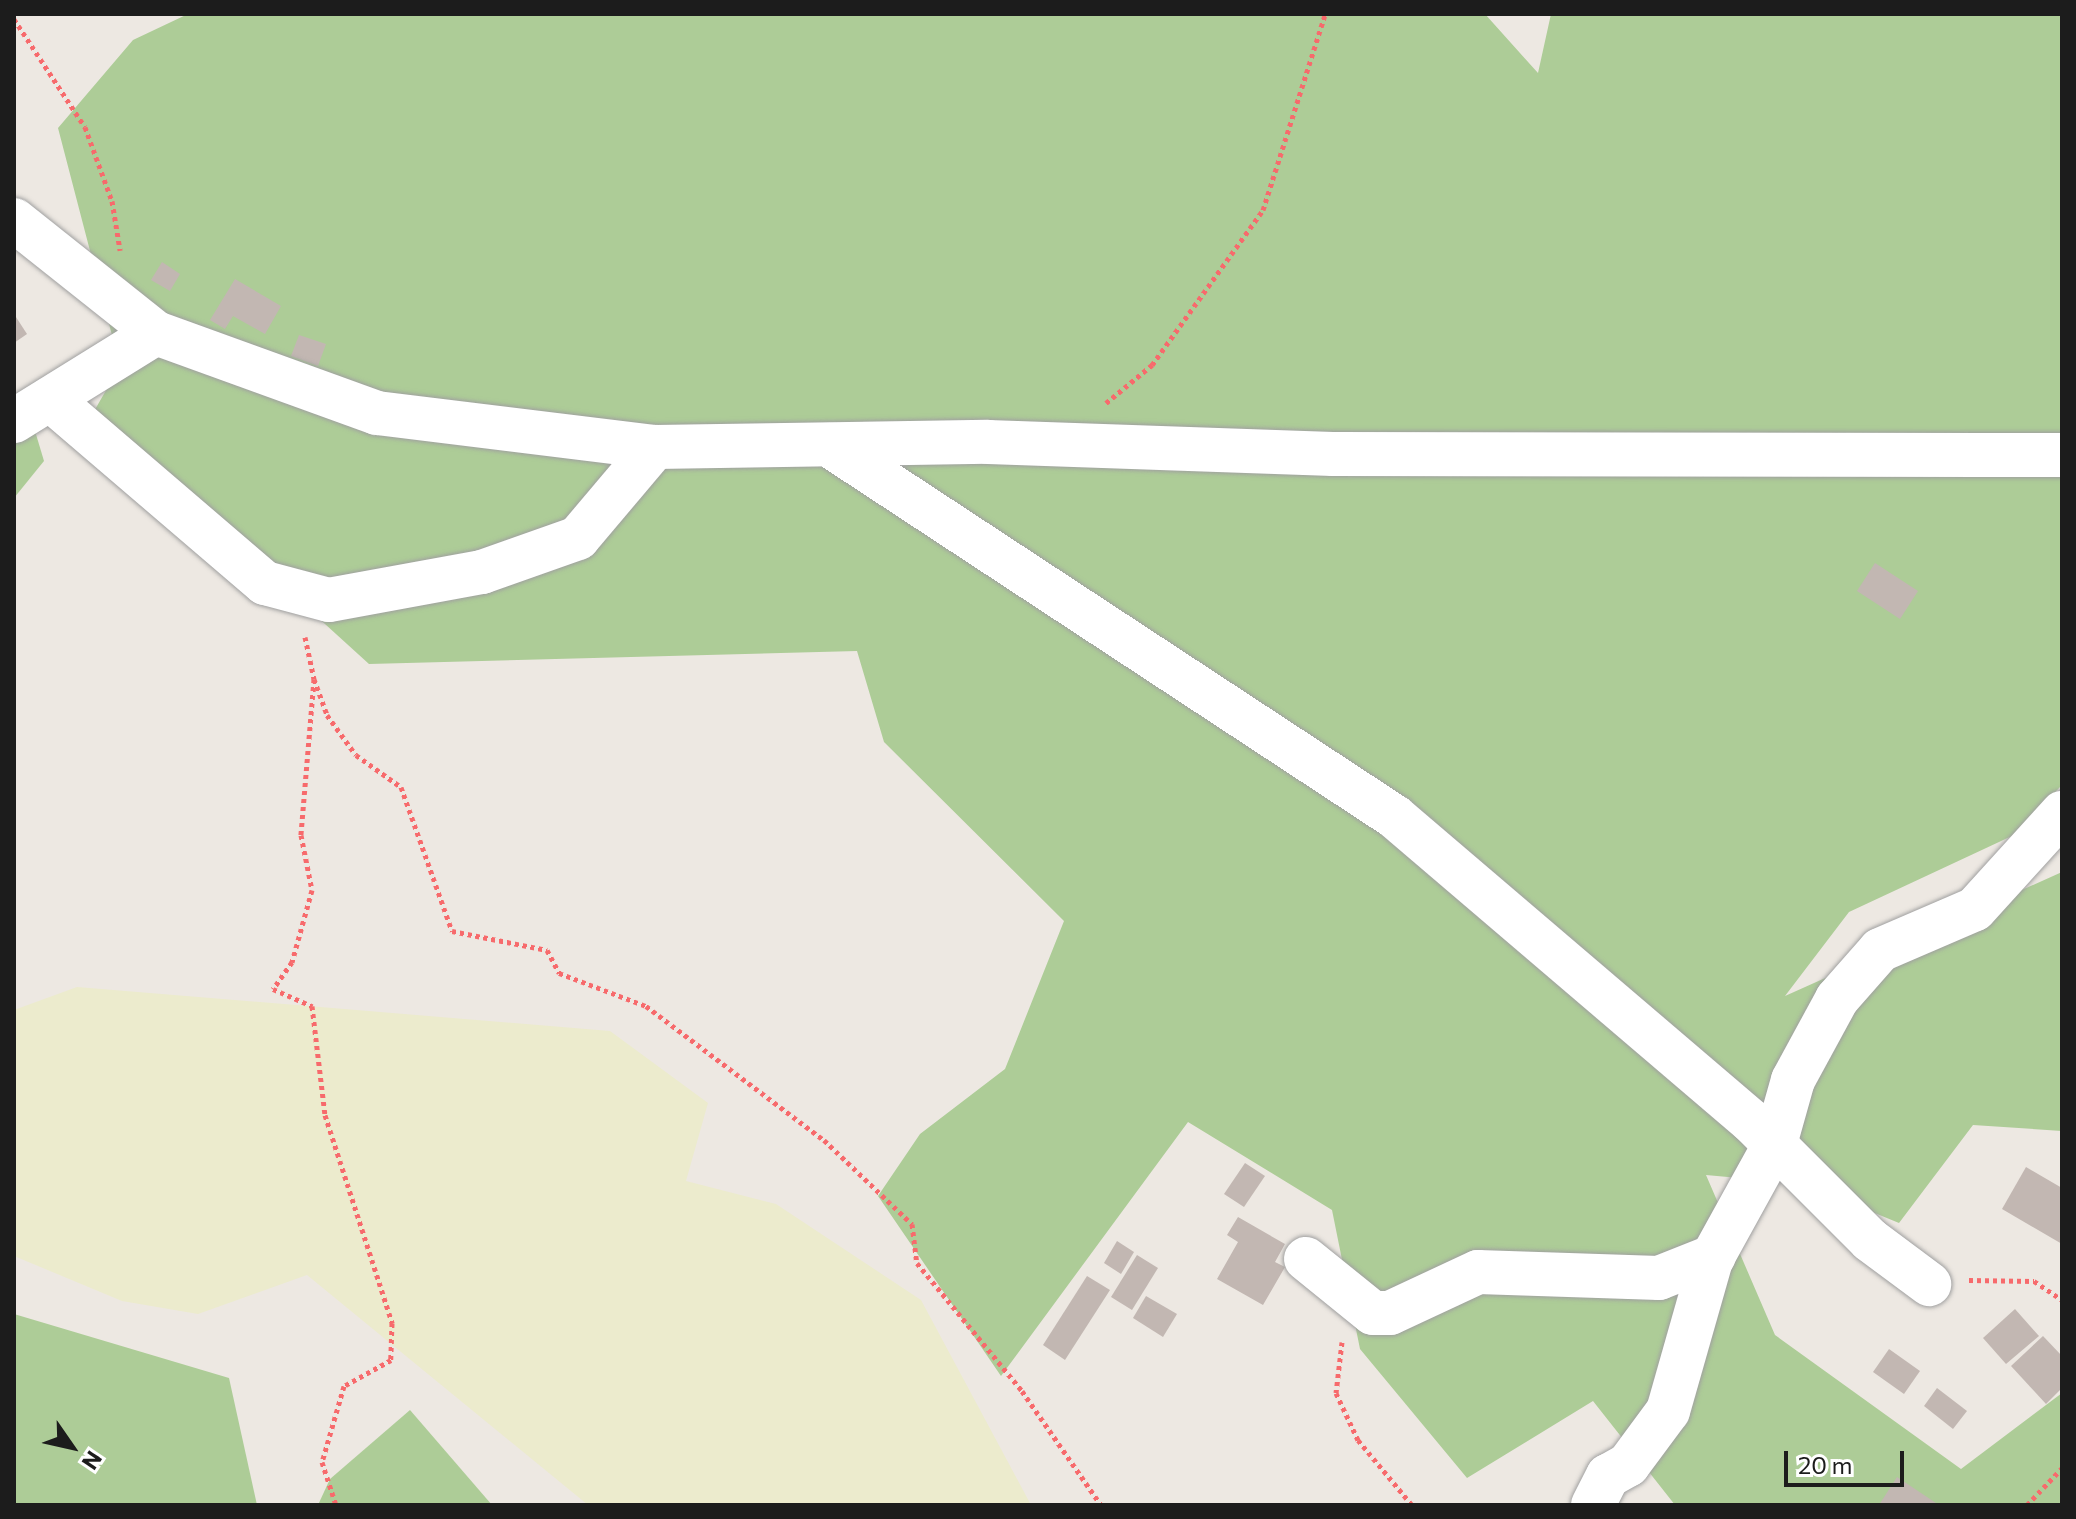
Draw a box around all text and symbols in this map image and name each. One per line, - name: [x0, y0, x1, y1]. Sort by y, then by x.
- north arrow: [32, 1407, 112, 1487]
- scale bar: [1788, 1435, 1908, 1485]
- text: N: [77, 1446, 108, 1475]
- text: 20 m: [1798, 1450, 1852, 1479]

